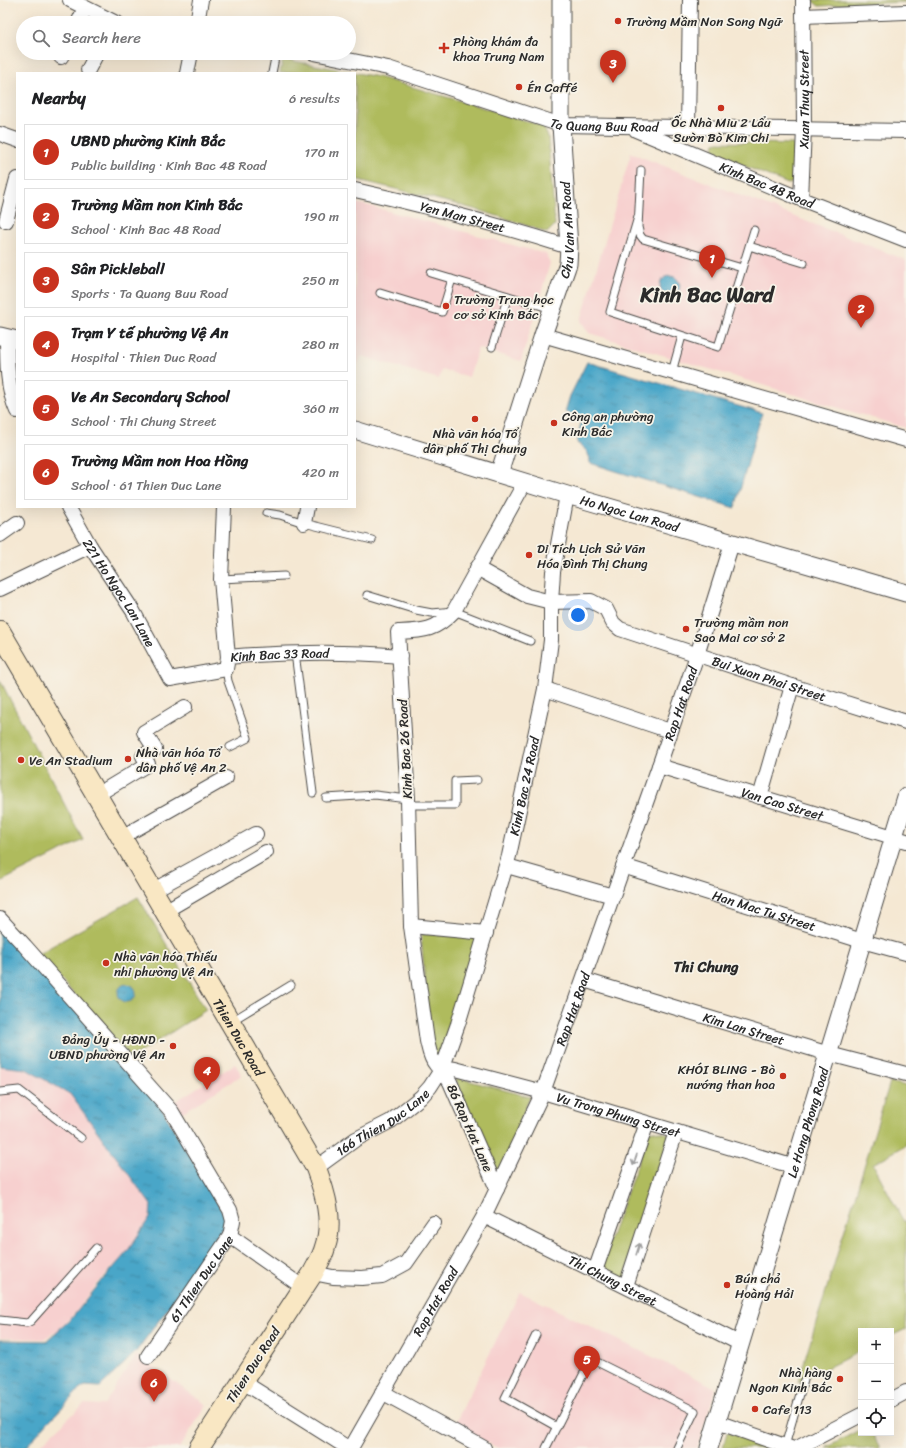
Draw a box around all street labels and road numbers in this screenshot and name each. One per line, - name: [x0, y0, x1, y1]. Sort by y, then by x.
- street label: Xuan Thuy Street: [792, 49, 816, 150]
- street label: Ta Quang Buu Road: [547, 111, 660, 138]
- street label: Kinh Bac 48 Road: [716, 155, 819, 215]
- street label: Chu Van An Road: [552, 180, 581, 281]
- street label: Yen Man Street: [418, 194, 508, 239]
- street label: Ho Ngoc Lan Road: [577, 488, 683, 539]
- street label: 221 Ho Ngoc Lan Lane: [76, 534, 162, 652]
- street label: Kinh Bac 33 Road: [229, 641, 330, 668]
- street label: Bui Xuan Phai Street: [709, 649, 830, 708]
- street label: Rap Hat Road: [657, 662, 704, 744]
- street label: Kinh Bac 26 Road: [391, 698, 419, 799]
- street label: Kinh Bac 24 Road: [502, 733, 546, 838]
- street label: Van Cao Street: [739, 780, 827, 827]
- street label: Han Mac Tu Street: [710, 883, 819, 937]
- street label: Rap Hat Road: [549, 968, 597, 1049]
- street label: Thien Duc Road: [207, 994, 271, 1081]
- street label: Kim Lan Street: [700, 1005, 788, 1052]
- street label: Le Hong Phong Road: [780, 1063, 835, 1181]
- street label: 86 Rap Hat Lane: [440, 1080, 500, 1176]
- street label: 166 Thien Duc Lane: [331, 1083, 435, 1162]
- street label: Vu Trong Phung Street: [554, 1085, 684, 1144]
- street label: 61 Thien Duc Lane: [163, 1230, 239, 1327]
- street label: Thi Chung Street: [564, 1248, 662, 1312]
- street label: Rap Hat Road: [406, 1261, 465, 1341]
- street label: Thien Duc Road: [220, 1321, 287, 1408]

